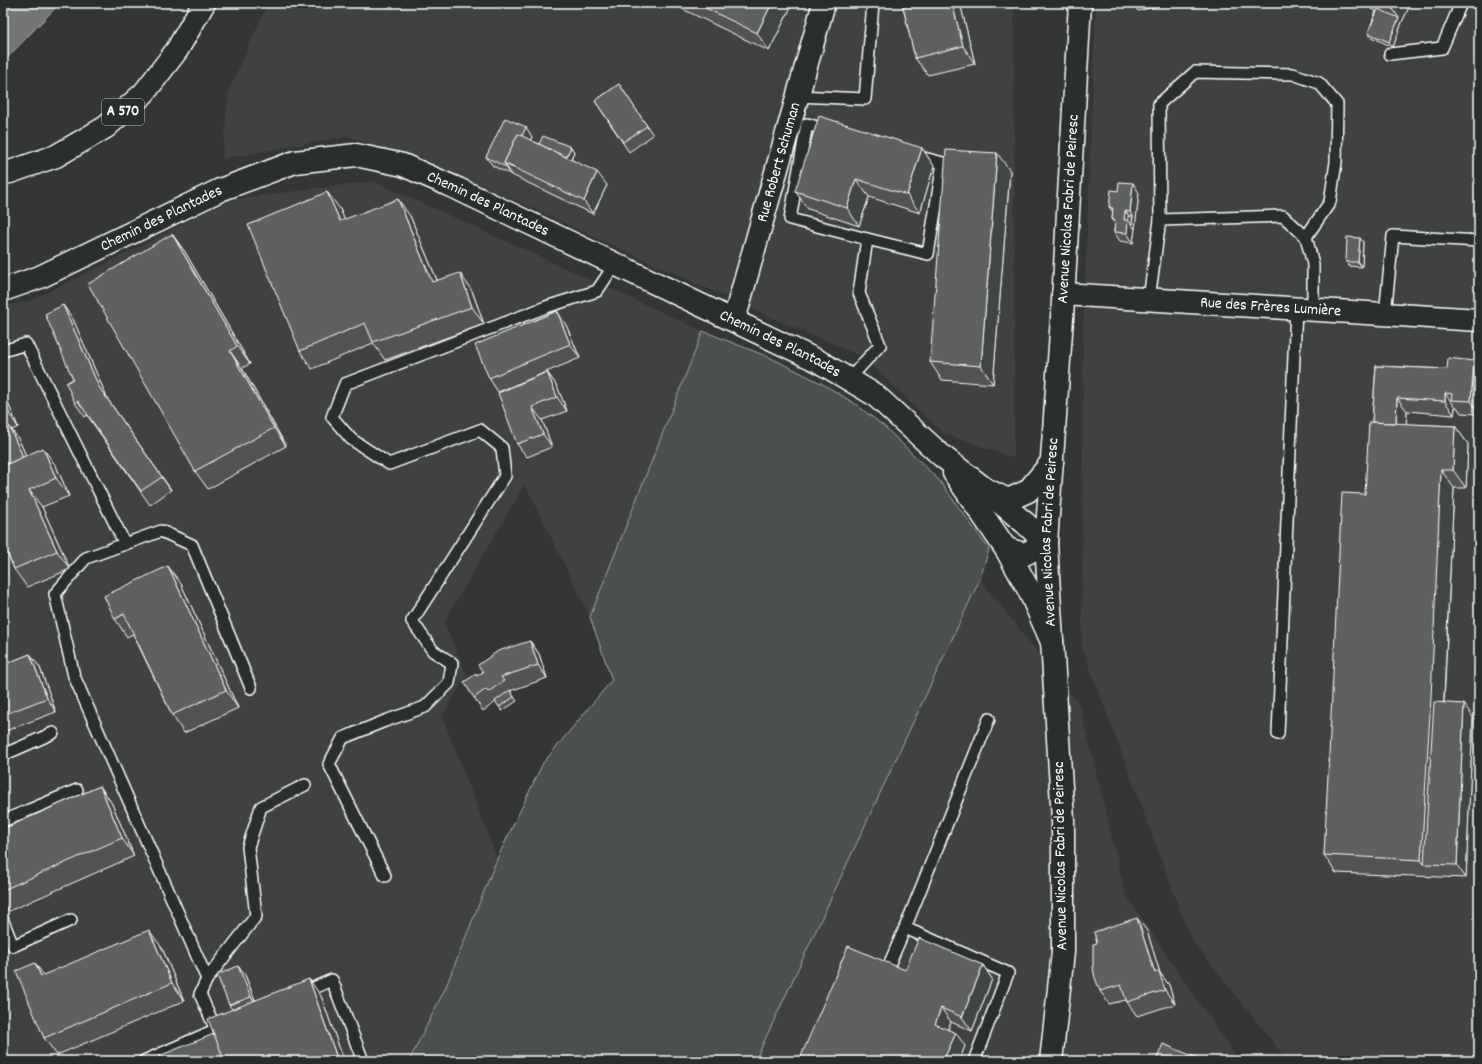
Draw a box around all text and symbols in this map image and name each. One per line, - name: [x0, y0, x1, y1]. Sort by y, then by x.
- road number: A 570: [102, 99, 144, 125]
- street label: Rue Robert Schuman: [751, 100, 807, 225]
- street label: Avenue Nicolas Fabri de Peiresc: [1051, 114, 1085, 304]
- street label: Chemin des Plantades: [423, 165, 553, 243]
- street label: Chemin des Plantades: [96, 179, 226, 258]
- street label: Rue des Frères Lumière: [1199, 291, 1342, 323]
- street label: Chemin des Plantades: [715, 304, 845, 384]
- street label: Avenue Nicolas Fabri de Peiresc: [1034, 437, 1065, 627]
- street label: Avenue Nicolas Fabri de Peiresc: [1048, 761, 1074, 951]

